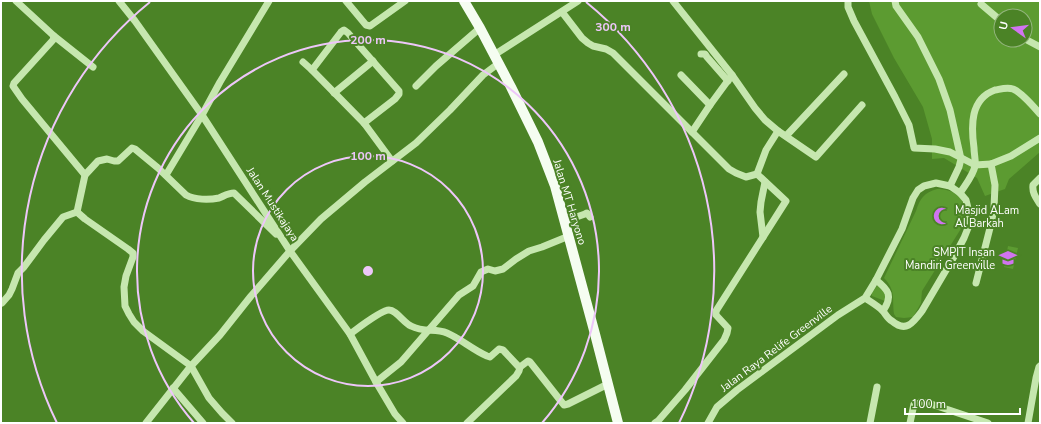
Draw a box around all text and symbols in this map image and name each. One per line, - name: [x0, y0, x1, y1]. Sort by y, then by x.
- north arrow: [993, 8, 1033, 48]
- text: 300 m: [595, 19, 631, 35]
- text: U: [996, 20, 1012, 31]
- text: 200 m: [350, 32, 386, 48]
- text: 100 m: [350, 148, 386, 164]
- street label: Jalan MT Haryono: [549, 156, 590, 247]
- street label: Jalan Mustikajaya: [242, 163, 302, 244]
- place label: Masjid ALam Al Barkah: [955, 203, 1019, 231]
- mosque icon: Masjid ALam Al Barkah: [932, 206, 952, 226]
- place label: SMPIT Insan Mandiri Greenville: [905, 245, 995, 273]
- school or university icon: SMPIT Insan Mandiri Greenville: [998, 248, 1018, 268]
- centre of rings: [361, 264, 375, 278]
- street label: Jalan Raya Relife Greenville: [717, 301, 835, 396]
- scale bar: [905, 390, 1020, 416]
- text: 100 m: [911, 396, 946, 412]

